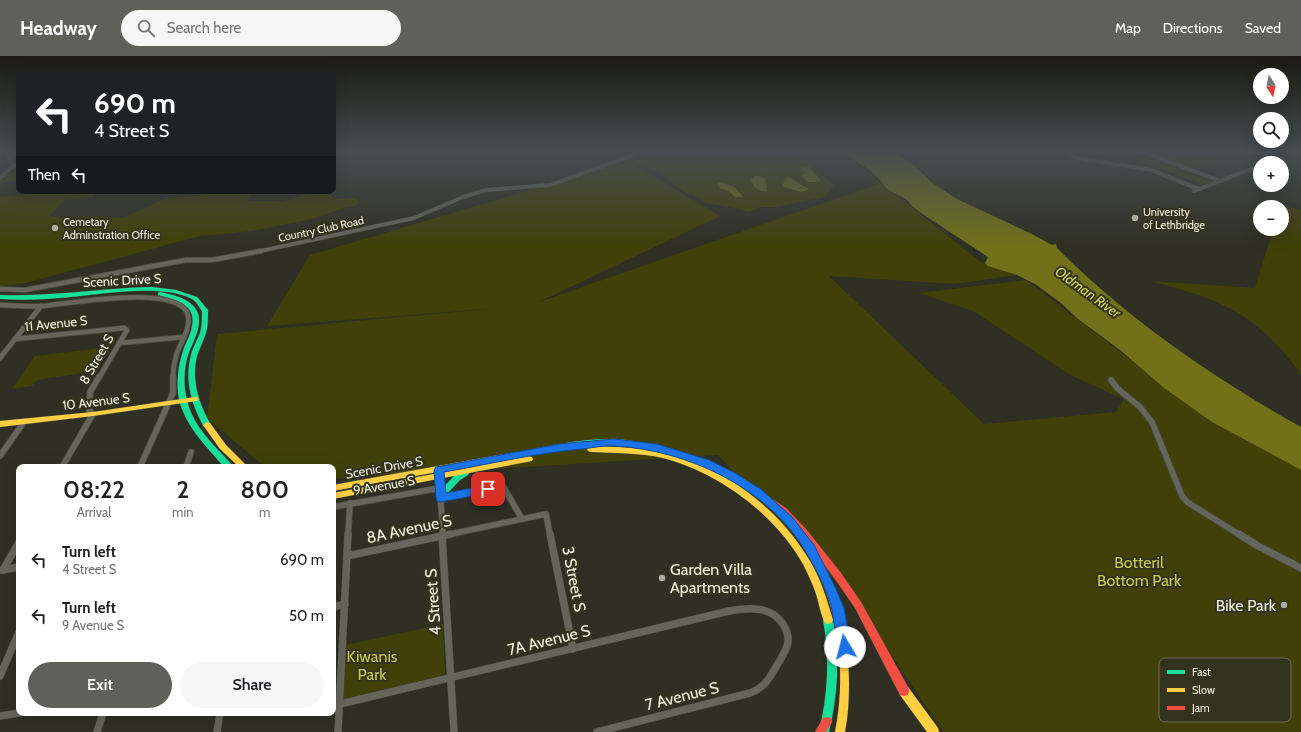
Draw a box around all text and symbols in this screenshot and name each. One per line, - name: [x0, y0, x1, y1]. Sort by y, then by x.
- search box: [121, 10, 401, 46]
- text: Headway: [20, 17, 97, 40]
- icon: search: [135, 17, 157, 39]
- text: Search here: [167, 19, 241, 37]
- text: Map: [1115, 19, 1141, 37]
- text: Directions: [1163, 19, 1223, 37]
- text: Saved: [1245, 19, 1281, 37]
- north arrow: [1253, 68, 1289, 104]
- map controls: [1253, 68, 1289, 236]
- text: 690 m: [94, 86, 176, 120]
- icon: left: [28, 88, 80, 140]
- button: search: [1253, 112, 1289, 148]
- text: 4 Street S: [94, 120, 169, 142]
- button: +: [1253, 156, 1289, 192]
- icon: left: [68, 164, 90, 186]
- text: Then: [28, 166, 60, 184]
- button: −: [1253, 200, 1289, 236]
- place label: University of Lethbridge: [1143, 205, 1205, 232]
- street label: Country Club Road: [277, 213, 365, 245]
- marker: University of Lethbridge: [1130, 213, 1140, 223]
- place label: Cemetary Adminstration Office: [63, 215, 160, 242]
- marker: Cemetary Adminstration Office: [50, 223, 60, 233]
- water label: Oldman River: [1052, 262, 1125, 322]
- street label: Scenic Drive S: [82, 270, 162, 290]
- street label: 11 Avenue S: [24, 312, 89, 334]
- street label: 8 Street S: [75, 331, 117, 387]
- street label: 10 Avenue S: [61, 389, 131, 413]
- street label: Scenic Drive S: [344, 452, 424, 482]
- street label: 9 Avenue S: [352, 472, 416, 498]
- pin: [471, 472, 505, 506]
- text: 08:22: [63, 475, 125, 504]
- text: 2: [176, 475, 189, 504]
- text: 800: [241, 475, 289, 504]
- icon: arrive: [477, 478, 499, 500]
- text: Arrival: [77, 504, 111, 520]
- text: min: [172, 504, 194, 520]
- text: m: [259, 504, 270, 520]
- street label: 8A Avenue S: [365, 511, 453, 547]
- text: Turn left: [62, 543, 116, 561]
- street label: 3 Street S: [558, 545, 590, 613]
- icon: left: [28, 549, 50, 571]
- text: 690 m: [280, 551, 324, 569]
- park label: Botteril Bottom Park: [1097, 553, 1182, 590]
- place label: Garden Villa Apartments: [670, 560, 752, 597]
- text: 4 Street S: [62, 561, 116, 577]
- street label: 4 Street S: [421, 568, 445, 636]
- marker: Garden Villa Apartments: [657, 573, 667, 583]
- place label: Bike Park: [1216, 596, 1277, 615]
- text: Turn left: [62, 599, 116, 617]
- marker: Bike Park: [1279, 600, 1289, 610]
- icon: left: [28, 605, 50, 627]
- text: 50 m: [289, 607, 324, 625]
- text: 9 Avenue S: [62, 617, 124, 633]
- street label: 7A Avenue S: [506, 621, 592, 659]
- position arrow: [824, 626, 866, 668]
- park label: Kiwanis Park: [346, 647, 398, 684]
- legend: [1159, 658, 1291, 722]
- button: Exit: [28, 662, 172, 708]
- button: Share: [180, 662, 324, 708]
- text: Fast: [1192, 665, 1211, 679]
- street label: 7 Avenue S: [643, 678, 721, 714]
- text: Slow: [1192, 683, 1215, 697]
- text: Jam: [1191, 701, 1210, 715]

